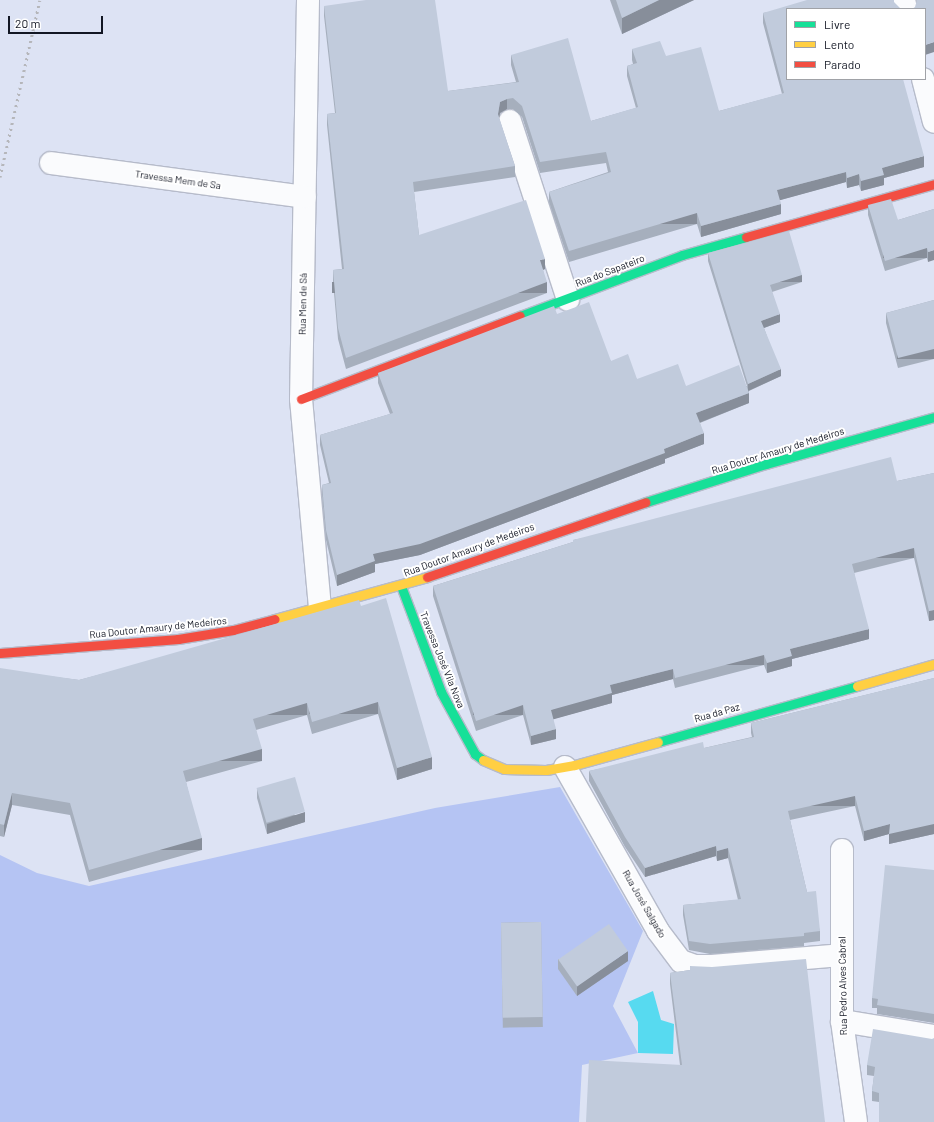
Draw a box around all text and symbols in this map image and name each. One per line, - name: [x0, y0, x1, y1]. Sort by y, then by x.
- scale bar: [10, 8, 105, 34]
- legend: [786, 8, 926, 80]
- text: 20 m: [15, 16, 41, 30]
- text: Livre: [824, 17, 850, 31]
- text: Lento: [824, 37, 854, 51]
- text: Parado: [824, 57, 861, 71]
- street label: Travessa Mem de Sa: [134, 168, 222, 192]
- street label: Rua do Sapateiro: [574, 252, 646, 290]
- street label: Rua Men de Sá: [296, 273, 310, 335]
- street label: Rua Doutor Amaury de Medeiros: [710, 425, 846, 477]
- street label: Rua Doutor Amaury de Medeiros: [402, 521, 536, 579]
- street label: Travessa José Vila Nova: [417, 610, 467, 710]
- street label: Rua Doutor Amaury de Medeiros: [89, 615, 227, 641]
- street label: Rua da Paz: [693, 701, 741, 725]
- street label: Rua José Salgado: [620, 868, 668, 940]
- street label: Rua Pedro Alves Cabral: [836, 937, 850, 1035]

